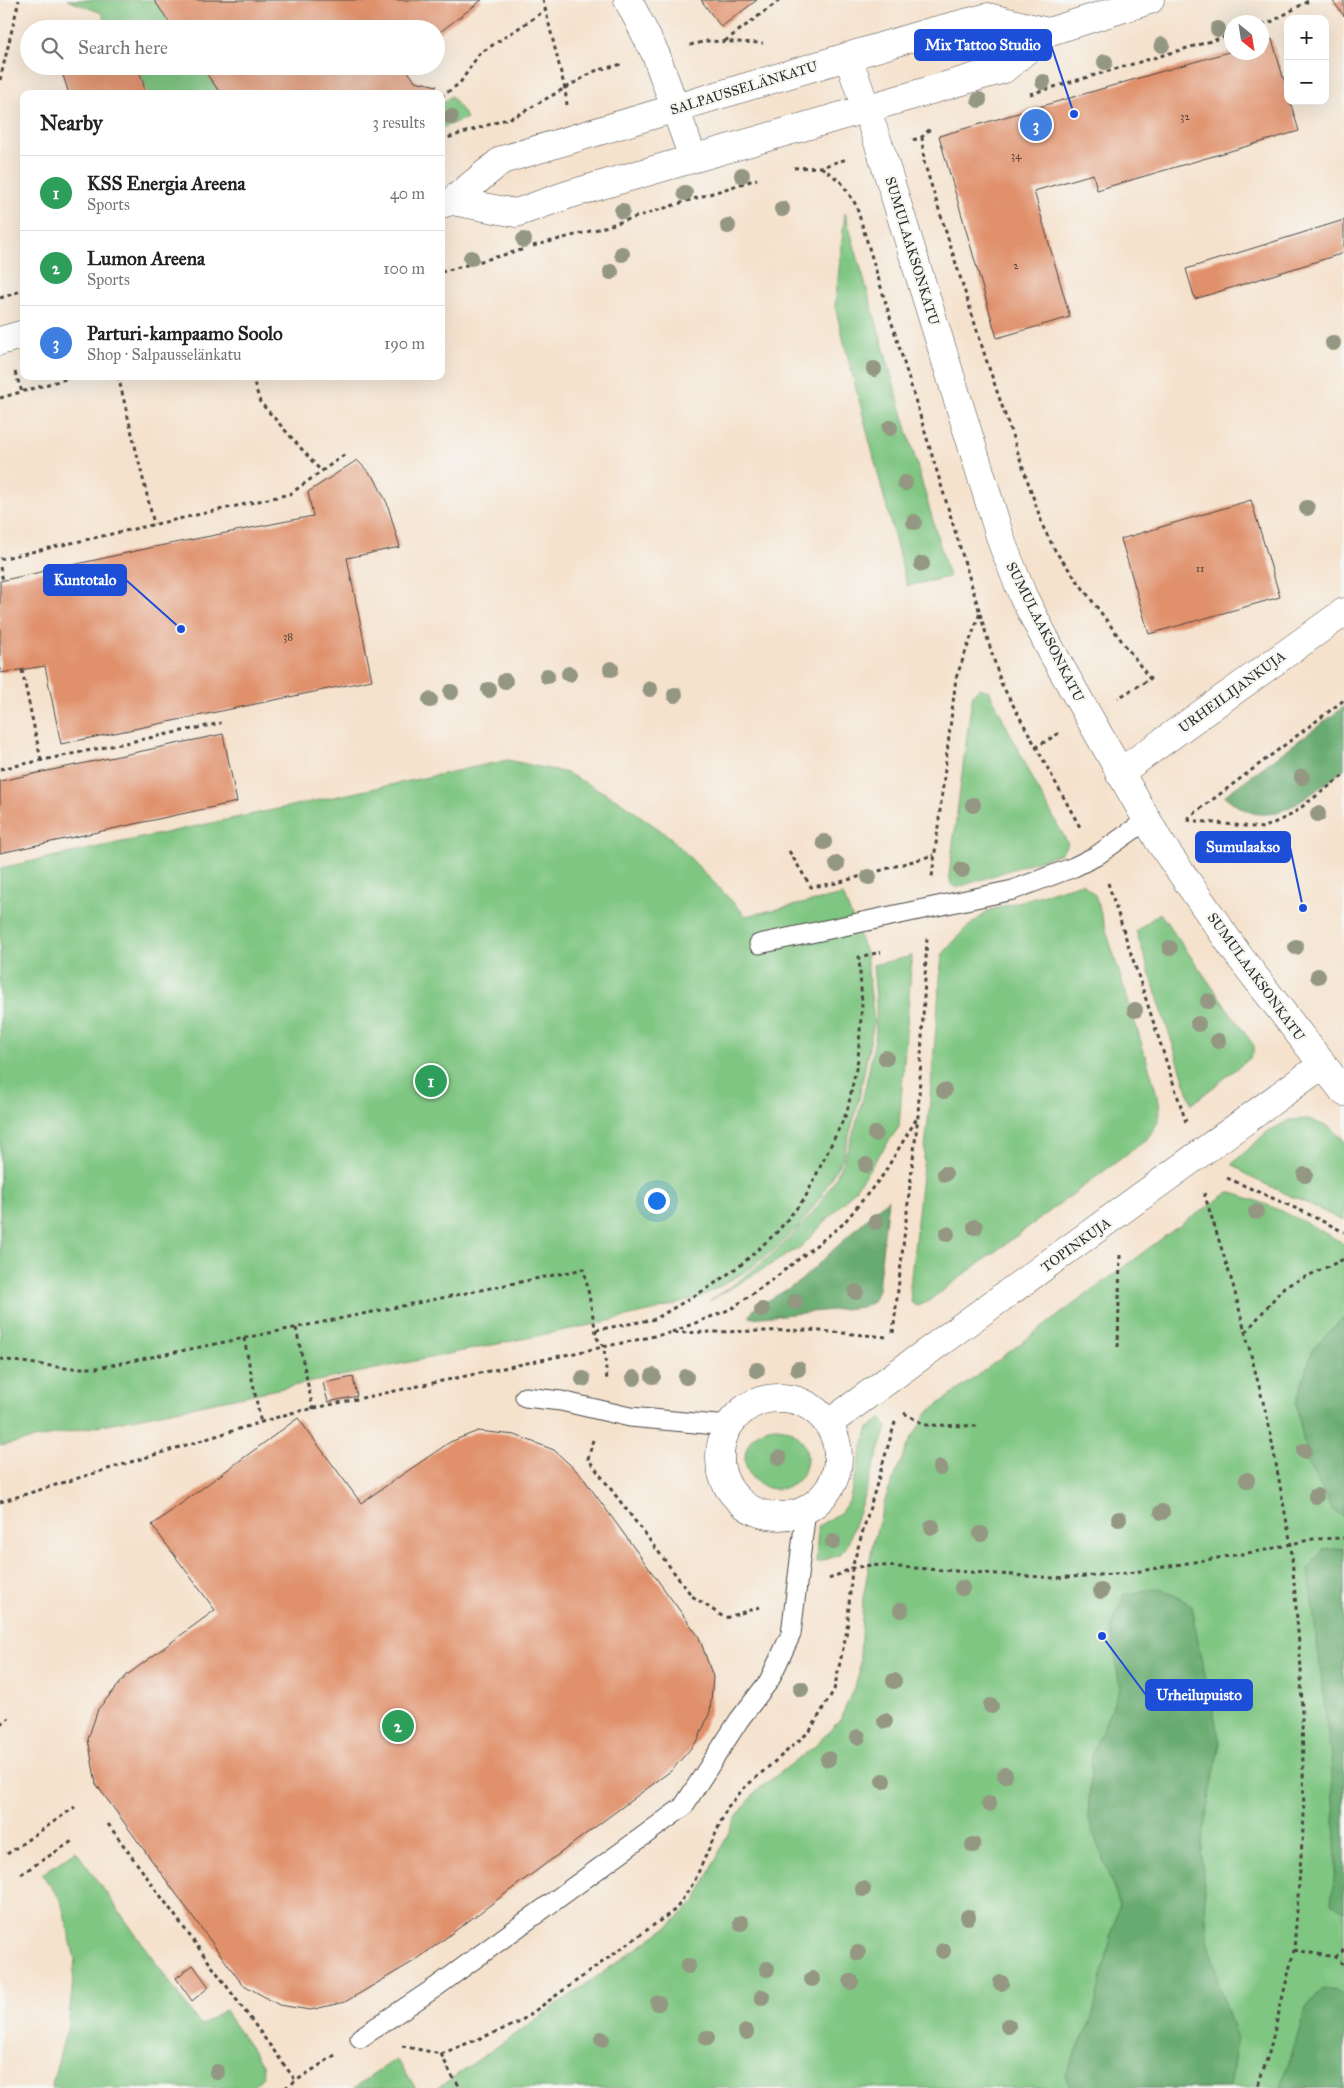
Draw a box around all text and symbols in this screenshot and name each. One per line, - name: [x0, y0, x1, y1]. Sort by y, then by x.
- north arrow: [1224, 15, 1269, 60]
- map controls: [1284, 15, 1329, 105]
- button: +: [1284, 15, 1329, 60]
- search box: [20, 20, 445, 75]
- callout: Mix Tattoo Studio: [915, 30, 1051, 60]
- icon: search: [38, 34, 66, 62]
- text: Search here: [78, 36, 168, 59]
- text: Mix Tattoo Studio: [925, 36, 1041, 54]
- street label: SALPAUSSELÄNKATU: [668, 56, 821, 119]
- button: −: [1284, 60, 1329, 105]
- pin: 3: [1020, 106, 1052, 144]
- text: Nearby: [40, 110, 103, 136]
- house number: 32: [1180, 110, 1190, 123]
- text: 3 results: [372, 113, 425, 132]
- house number: 34: [1011, 149, 1022, 162]
- text: KSS Energia Areena: [87, 172, 245, 195]
- street label: SUMULAAKSONKATU: [881, 175, 943, 328]
- text: 1: [53, 184, 59, 203]
- text: 40 m: [390, 184, 425, 203]
- text: Sports: [87, 195, 130, 214]
- text: Lumon Areena: [87, 247, 205, 270]
- text: 2: [52, 259, 60, 278]
- text: 100 m: [383, 259, 425, 278]
- house number: 2: [1013, 259, 1019, 272]
- text: Sports: [87, 270, 130, 289]
- text: Parturi-kampaamo Soolo: [87, 322, 283, 345]
- text: 3: [53, 334, 59, 353]
- text: 190 m: [384, 334, 425, 353]
- text: Shop · Salpausselänkatu: [87, 345, 242, 364]
- street label: SUMULAAKSONKATU: [1002, 559, 1088, 705]
- house number: 11: [1196, 562, 1204, 575]
- callout: Kuntotalo: [44, 565, 126, 595]
- text: Kuntotalo: [54, 571, 117, 589]
- house number: 38: [283, 630, 293, 643]
- street label: URHEILIJANKUJA: [1175, 647, 1290, 737]
- callout: Sumulaakso: [1196, 832, 1290, 862]
- text: Sumulaakso: [1206, 838, 1280, 856]
- street label: SUMULAAKSONKATU: [1204, 910, 1309, 1045]
- pin: 1: [415, 1062, 447, 1100]
- your location: [644, 1188, 670, 1214]
- street label: TOPINKUJA: [1038, 1214, 1115, 1277]
- callout: Urheilupuisto: [1146, 1680, 1252, 1710]
- text: Urheilupuisto: [1156, 1686, 1242, 1705]
- pin: 2: [382, 1707, 414, 1745]

